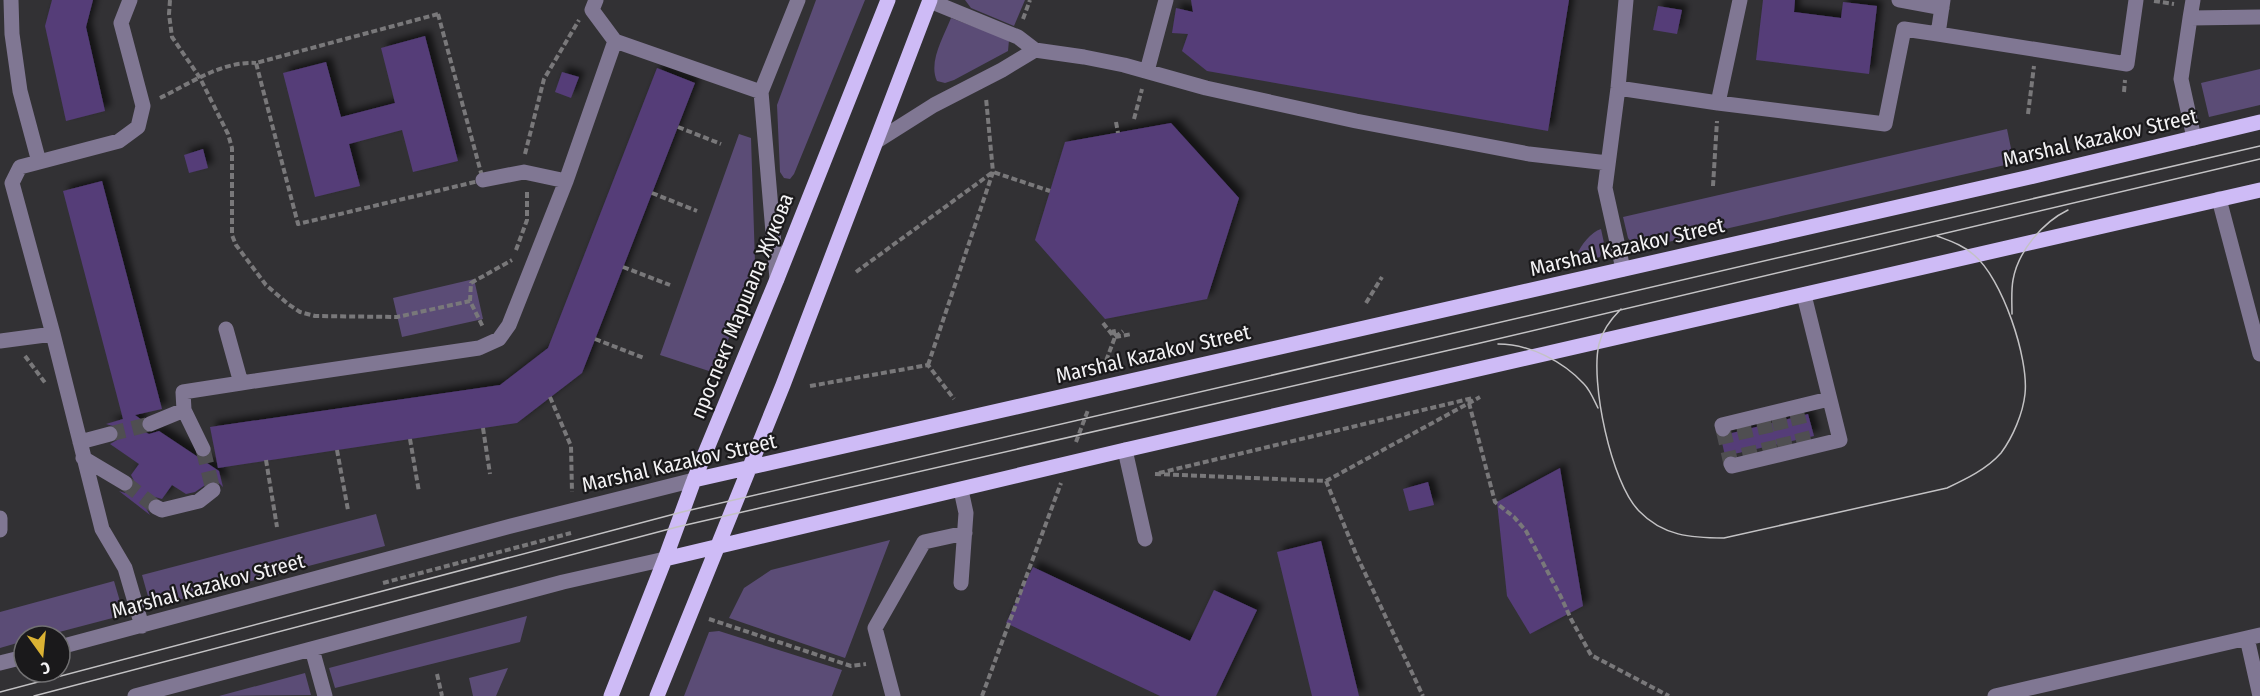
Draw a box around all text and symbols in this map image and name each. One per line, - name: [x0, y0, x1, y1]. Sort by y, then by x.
- street label: Marshal Kazakov Street: [2000, 103, 2200, 173]
- street label: проспект Маршала Жукова: [685, 189, 799, 423]
- street label: Marshal Kazakov Street: [1527, 212, 1727, 282]
- street label: Marshal Kazakov Street: [1053, 319, 1253, 389]
- street label: Marshal Kazakov Street: [579, 428, 779, 498]
- street label: Marshal Kazakov Street: [109, 548, 308, 624]
- north arrow: [12, 624, 72, 684]
- text: С: [39, 658, 52, 678]

